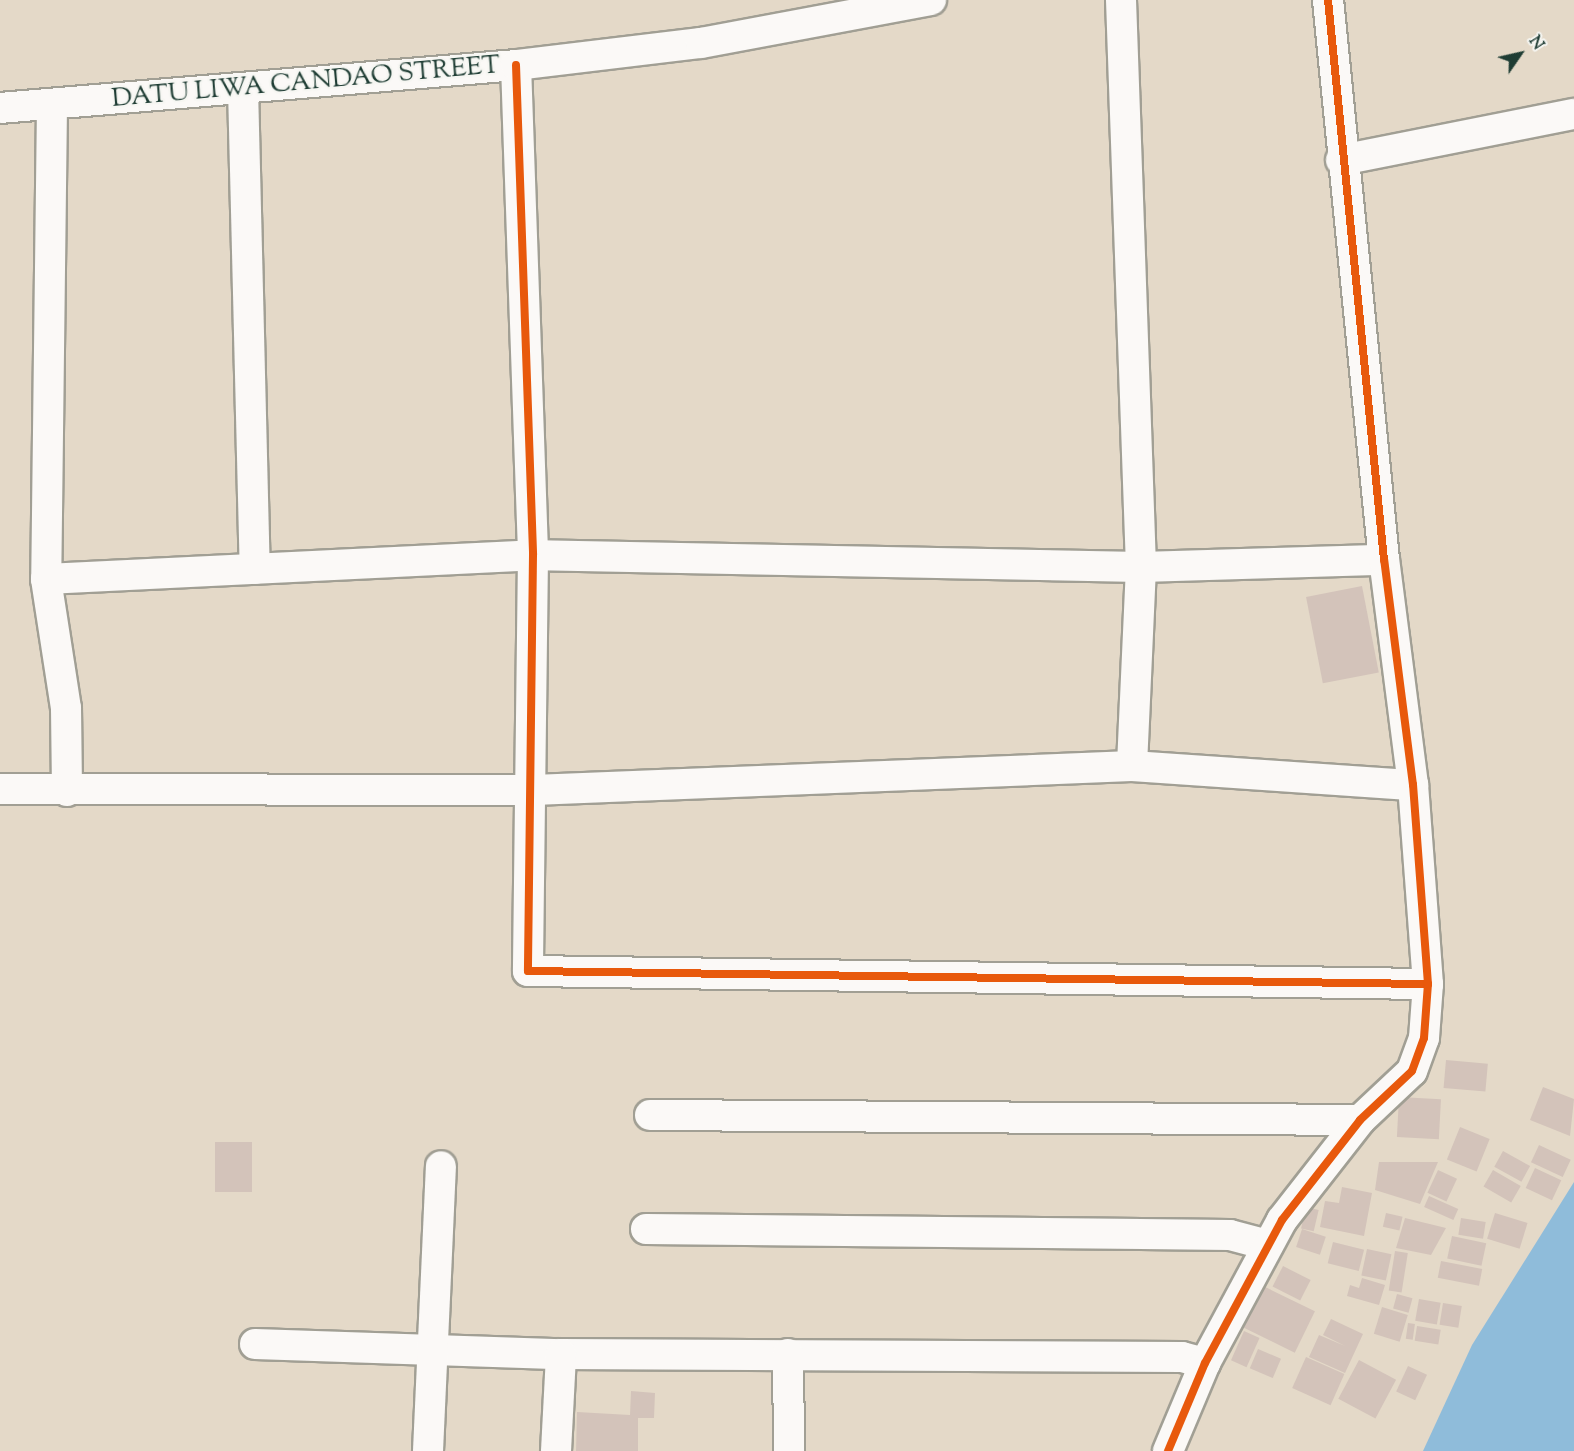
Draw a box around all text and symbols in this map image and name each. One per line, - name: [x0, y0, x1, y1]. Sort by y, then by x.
- north arrow: [1490, 24, 1550, 84]
- text: N: [1522, 32, 1548, 55]
- street label: DATU LIWA CANDAO STREET: [110, 50, 502, 116]

